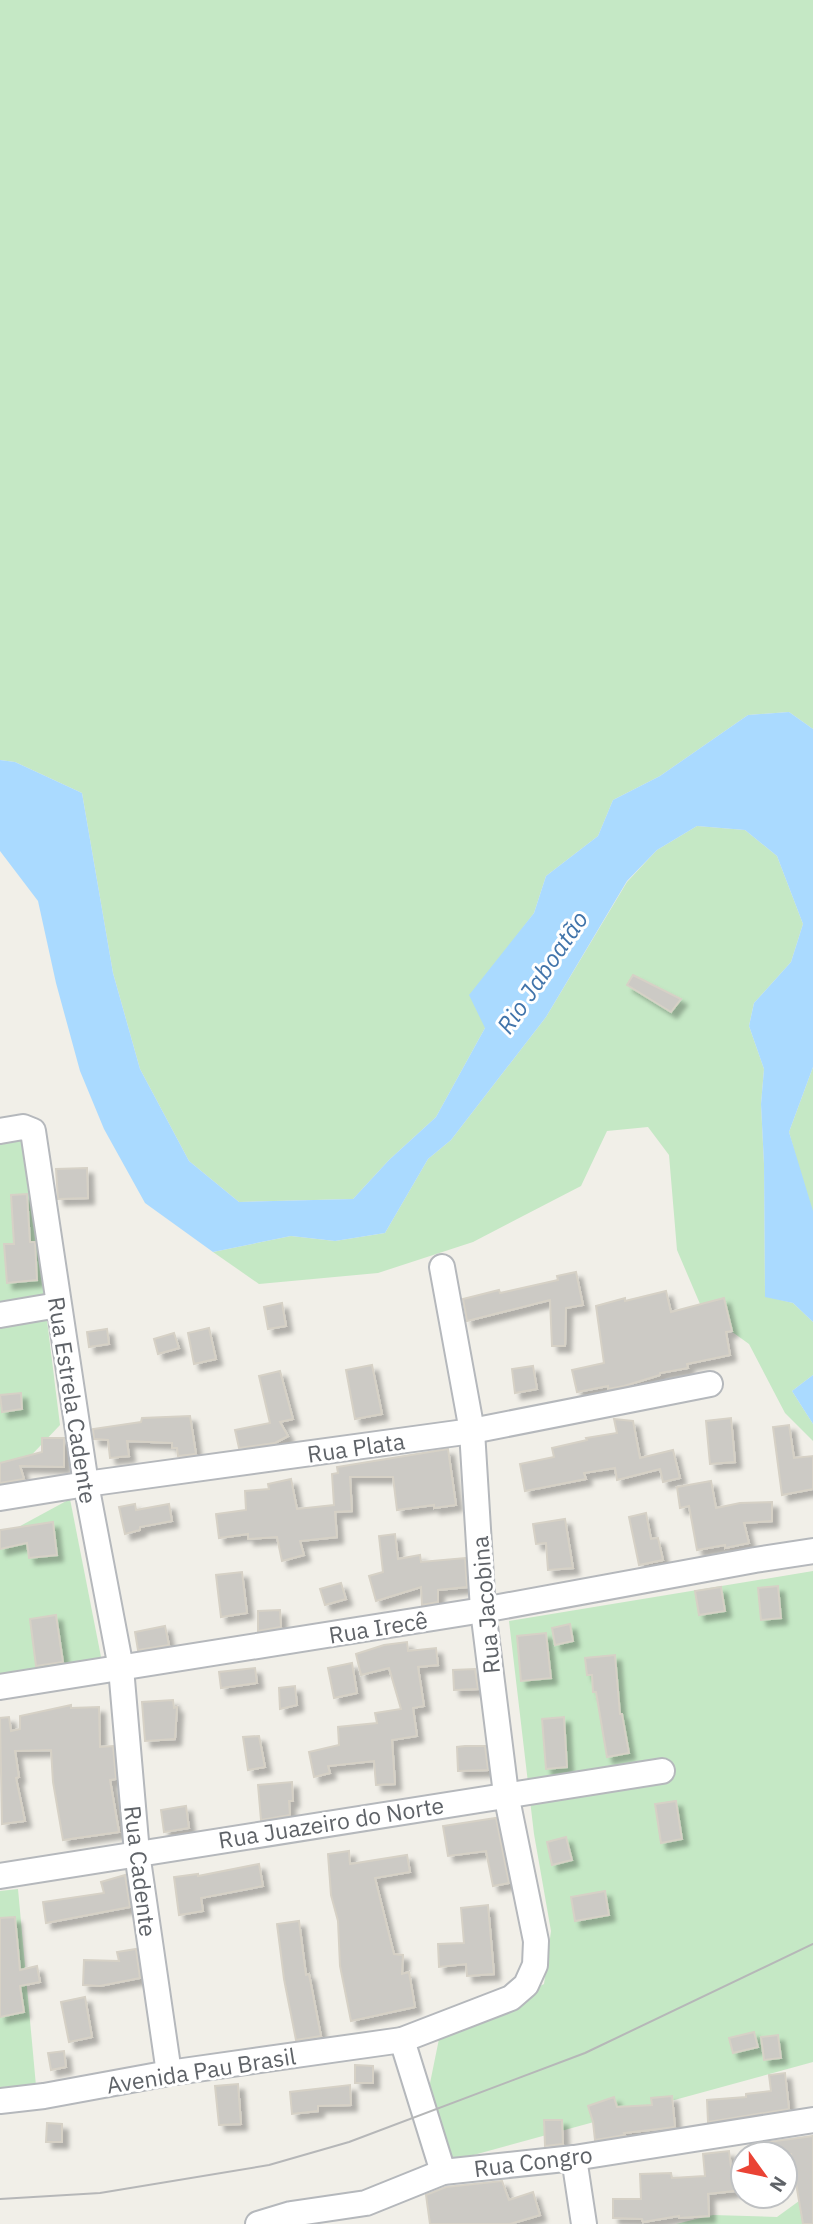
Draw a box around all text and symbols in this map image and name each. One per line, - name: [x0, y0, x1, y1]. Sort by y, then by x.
- water label: Rio Jaboatão: [489, 904, 595, 1040]
- street label: Rua Estrela Cadente: [42, 1294, 104, 1506]
- street label: Rua Plata: [305, 1425, 407, 1469]
- street label: Rua Jacobina: [464, 1535, 506, 1675]
- street label: Rua Irecê: [326, 1604, 430, 1650]
- street label: Rua Juazeiro do Norte: [216, 1789, 446, 1855]
- street label: Rua Cadente: [118, 1804, 164, 1938]
- street label: Avenida Pau Brasil: [104, 2040, 298, 2100]
- street label: Rua Congro: [472, 2139, 594, 2183]
- north arrow: [729, 2140, 799, 2210]
- text: N: [764, 2172, 792, 2197]

